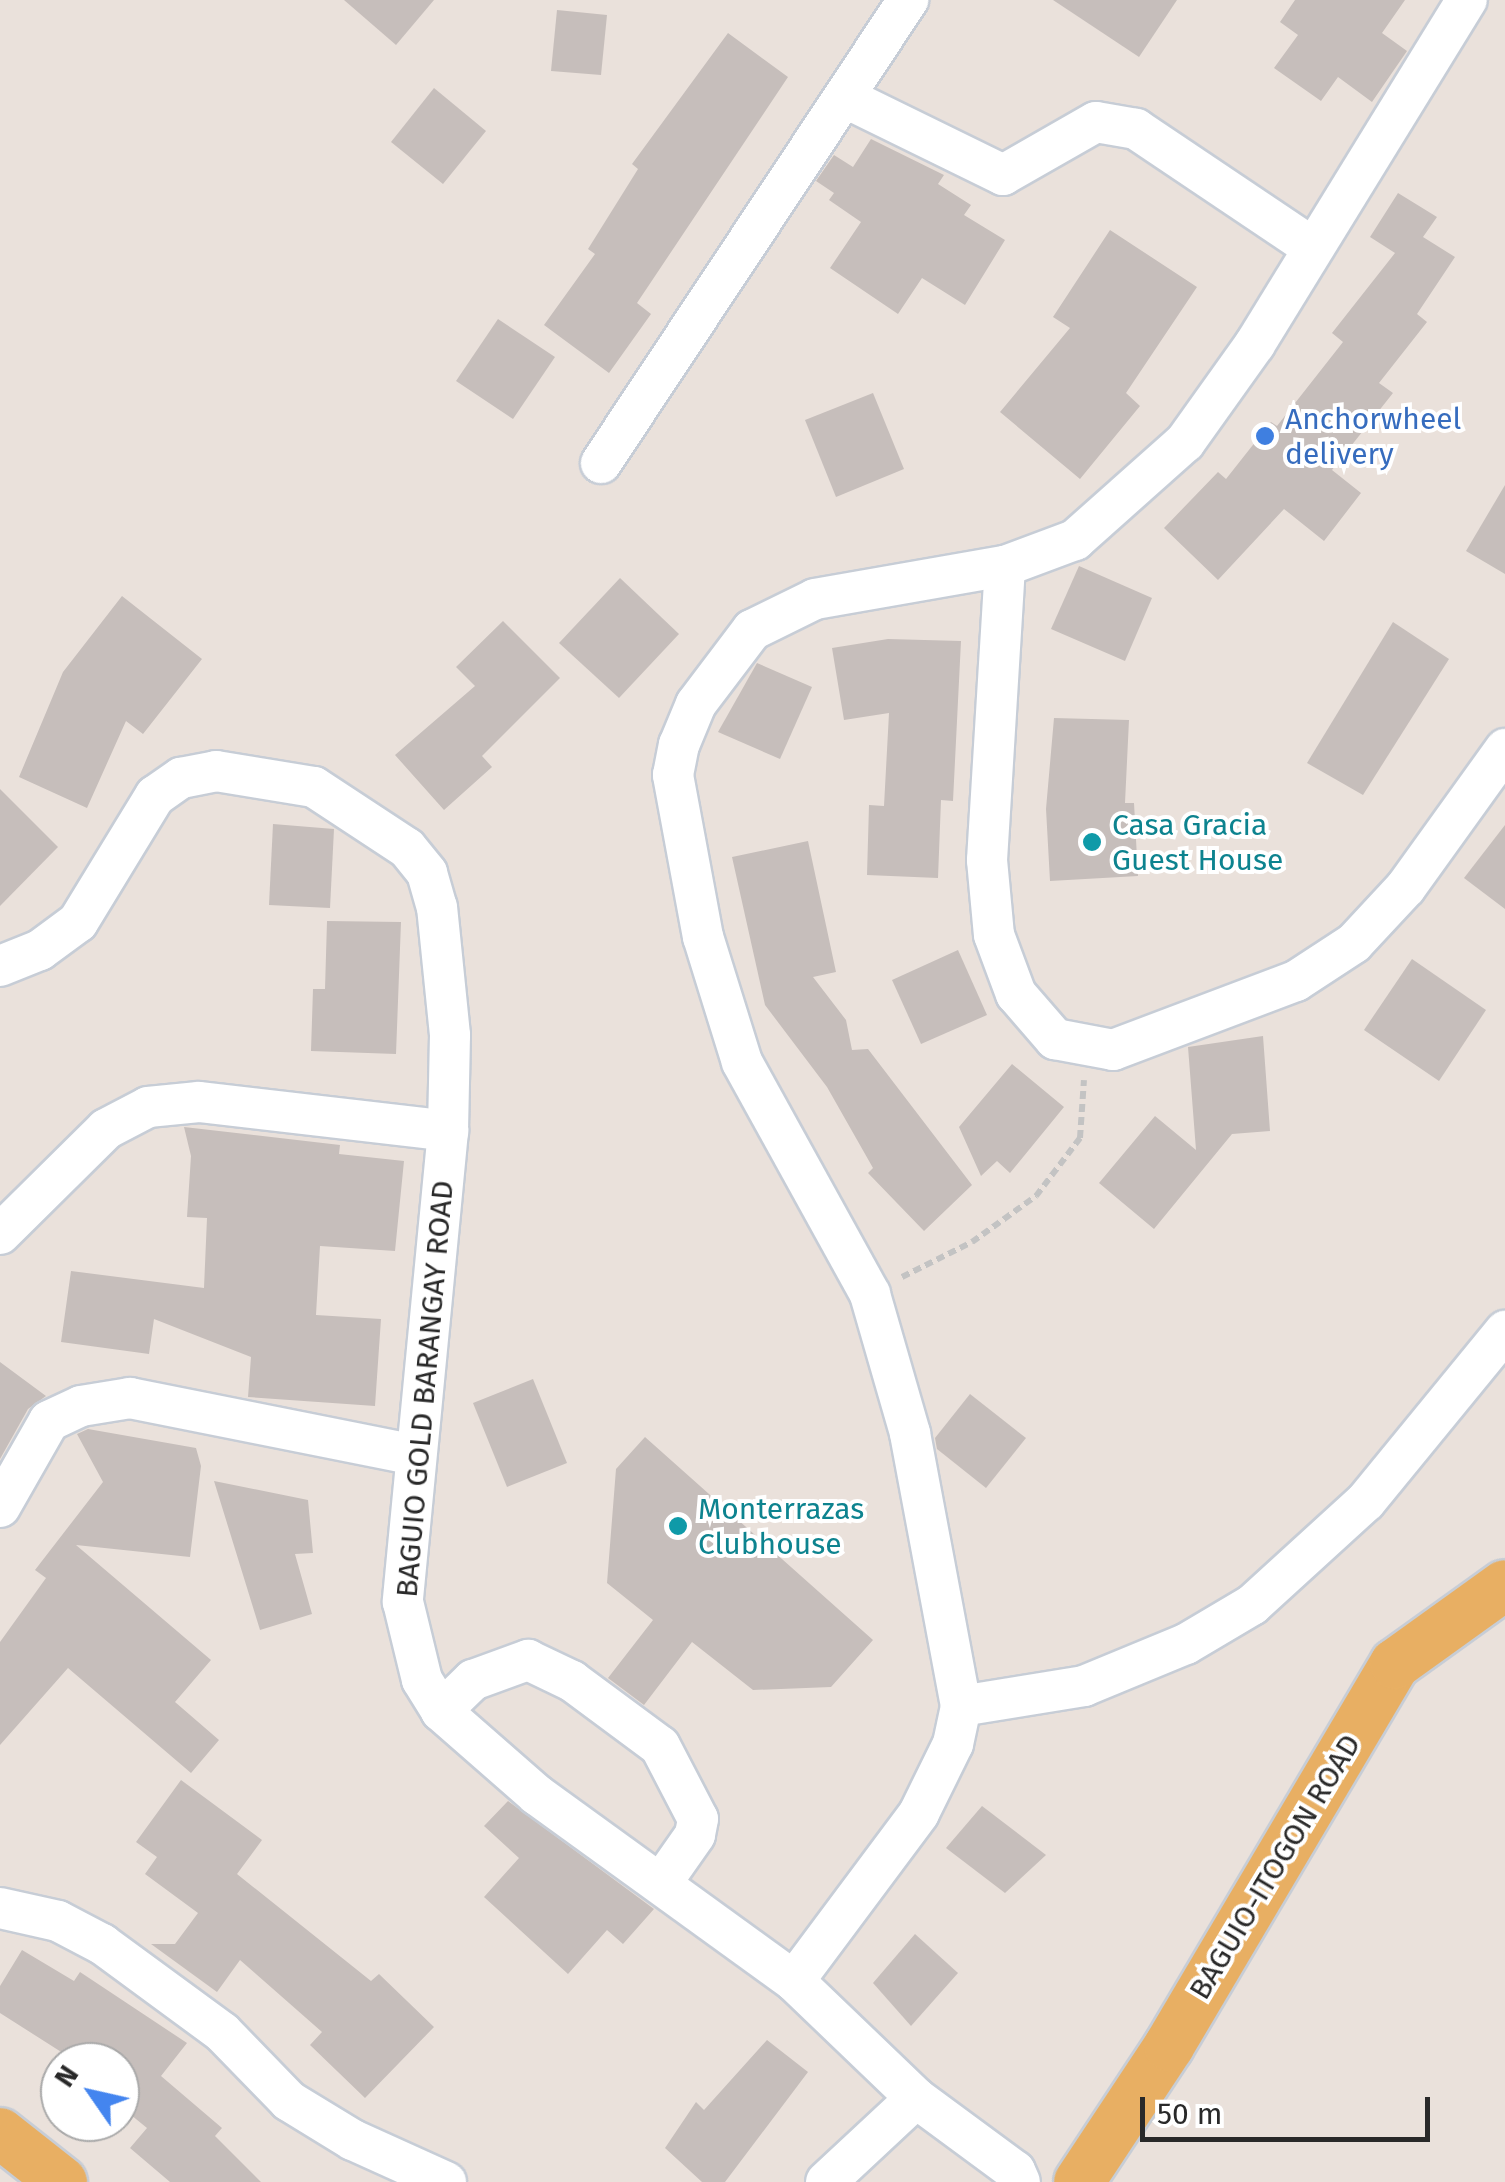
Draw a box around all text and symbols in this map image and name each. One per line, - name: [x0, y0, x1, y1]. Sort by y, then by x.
- place label: Anchorwheel delivery: [1285, 401, 1461, 472]
- marker: Anchorwheel delivery: [1254, 425, 1276, 447]
- place label: Casa Gracia Guest House: [1112, 807, 1283, 878]
- marker: Casa Gracia Guest House: [1081, 831, 1103, 853]
- street label: BAGUIO GOLD BARANGAY ROAD: [389, 1179, 461, 1599]
- place label: Monterrazas Clubhouse: [698, 1491, 864, 1562]
- marker: Monterrazas Clubhouse: [667, 1515, 689, 1537]
- street label: BAGUIO-ITOGON ROAD: [1182, 1728, 1368, 2006]
- north arrow: [40, 2042, 140, 2142]
- text: N: [47, 2059, 85, 2093]
- scale bar: [1145, 2077, 1435, 2139]
- text: 50 m: [1157, 2096, 1222, 2132]

